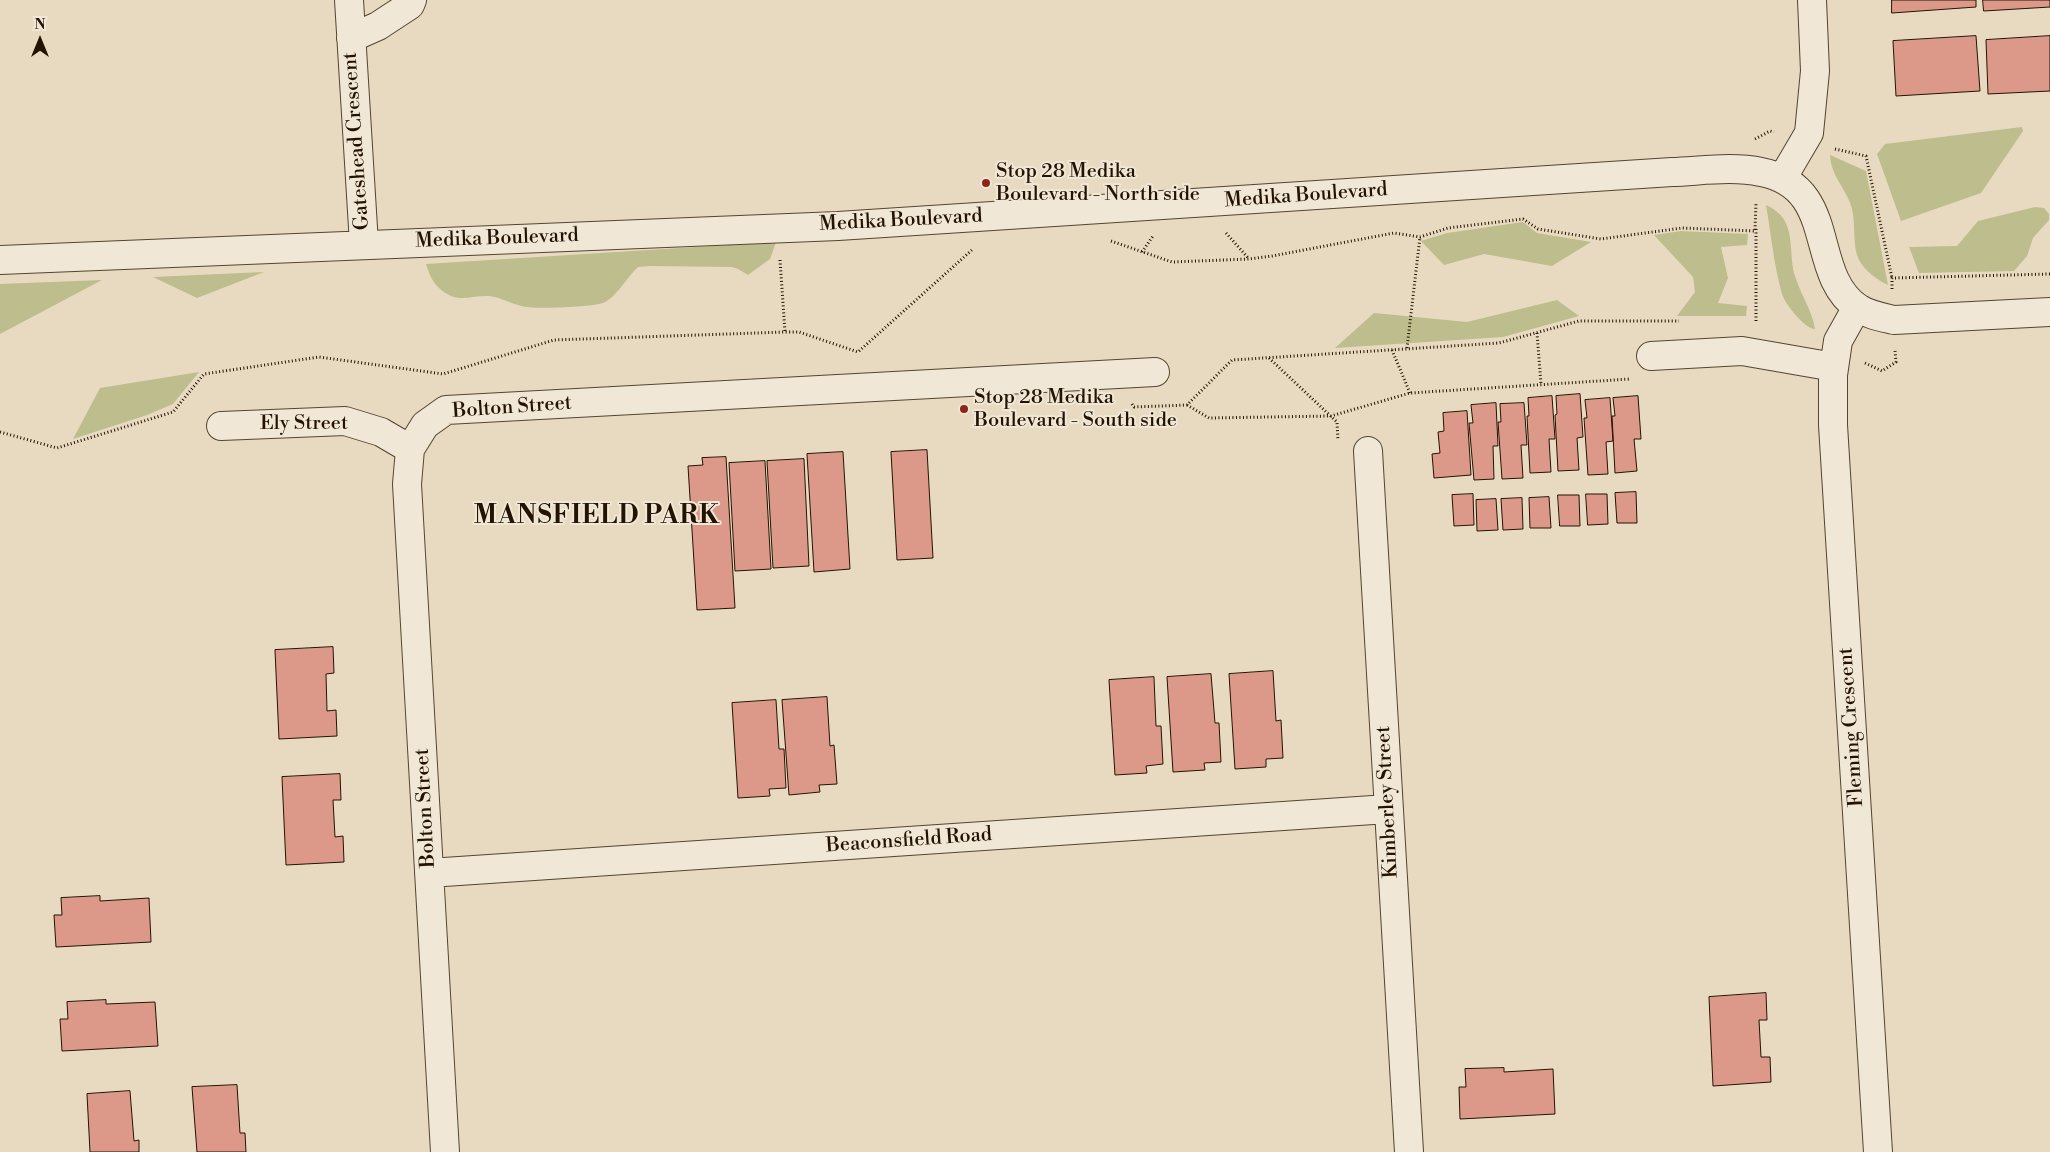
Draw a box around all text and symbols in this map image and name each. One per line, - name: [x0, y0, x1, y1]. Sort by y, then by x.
- north arrow: [15, 15, 65, 65]
- text: N: [34, 16, 46, 34]
- street label: Gateshead Crescent: [339, 51, 375, 231]
- place label: Stop 28 Medika Boulevard - North side: [996, 160, 1200, 207]
- marker: Stop 28 Medika Boulevard - North side: [980, 177, 992, 189]
- street label: Medika Boulevard: [1224, 178, 1388, 214]
- street label: Medika Boulevard: [819, 205, 983, 237]
- street label: Medika Boulevard: [415, 224, 579, 254]
- place label: Stop 28 Medika Boulevard - South side: [974, 386, 1177, 433]
- street label: Bolton Street: [451, 392, 573, 424]
- marker: Stop 28 Medika Boulevard - South side: [958, 403, 970, 415]
- street label: Ely Street: [260, 412, 348, 436]
- district label: MANSFIELD PARK: [472, 502, 722, 532]
- street label: Fleming Crescent: [1834, 646, 1870, 808]
- street label: Kimberley Street: [1372, 725, 1404, 879]
- street label: Bolton Street: [411, 748, 441, 868]
- street label: Beaconsfield Road: [825, 823, 993, 859]

